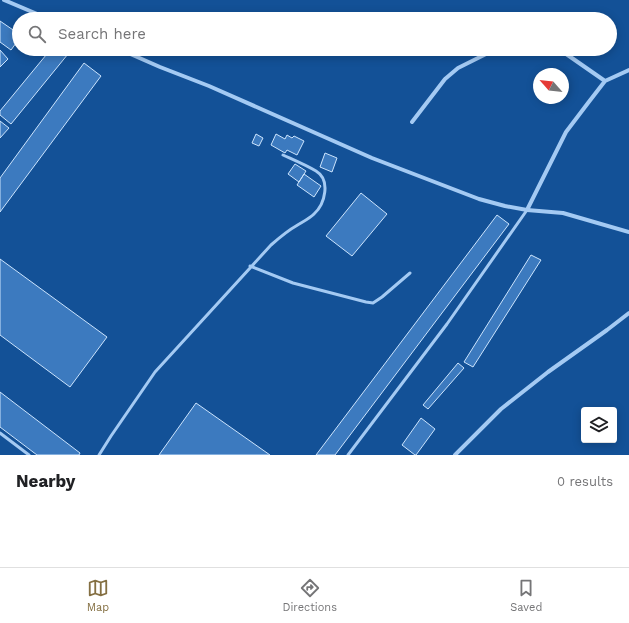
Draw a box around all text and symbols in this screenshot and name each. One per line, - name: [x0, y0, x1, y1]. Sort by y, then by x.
- search box: [12, 12, 617, 56]
- icon: search: [26, 23, 48, 45]
- text: Search here: [58, 25, 146, 43]
- north arrow: [533, 68, 569, 104]
- map controls: [581, 407, 617, 443]
- button: layers: [581, 407, 617, 443]
- text: Nearby: [16, 471, 75, 491]
- text: 0 results: [557, 474, 613, 489]
- tab: Map: [87, 577, 109, 614]
- tab: Directions: [283, 577, 337, 614]
- tab: Saved: [510, 577, 542, 614]

